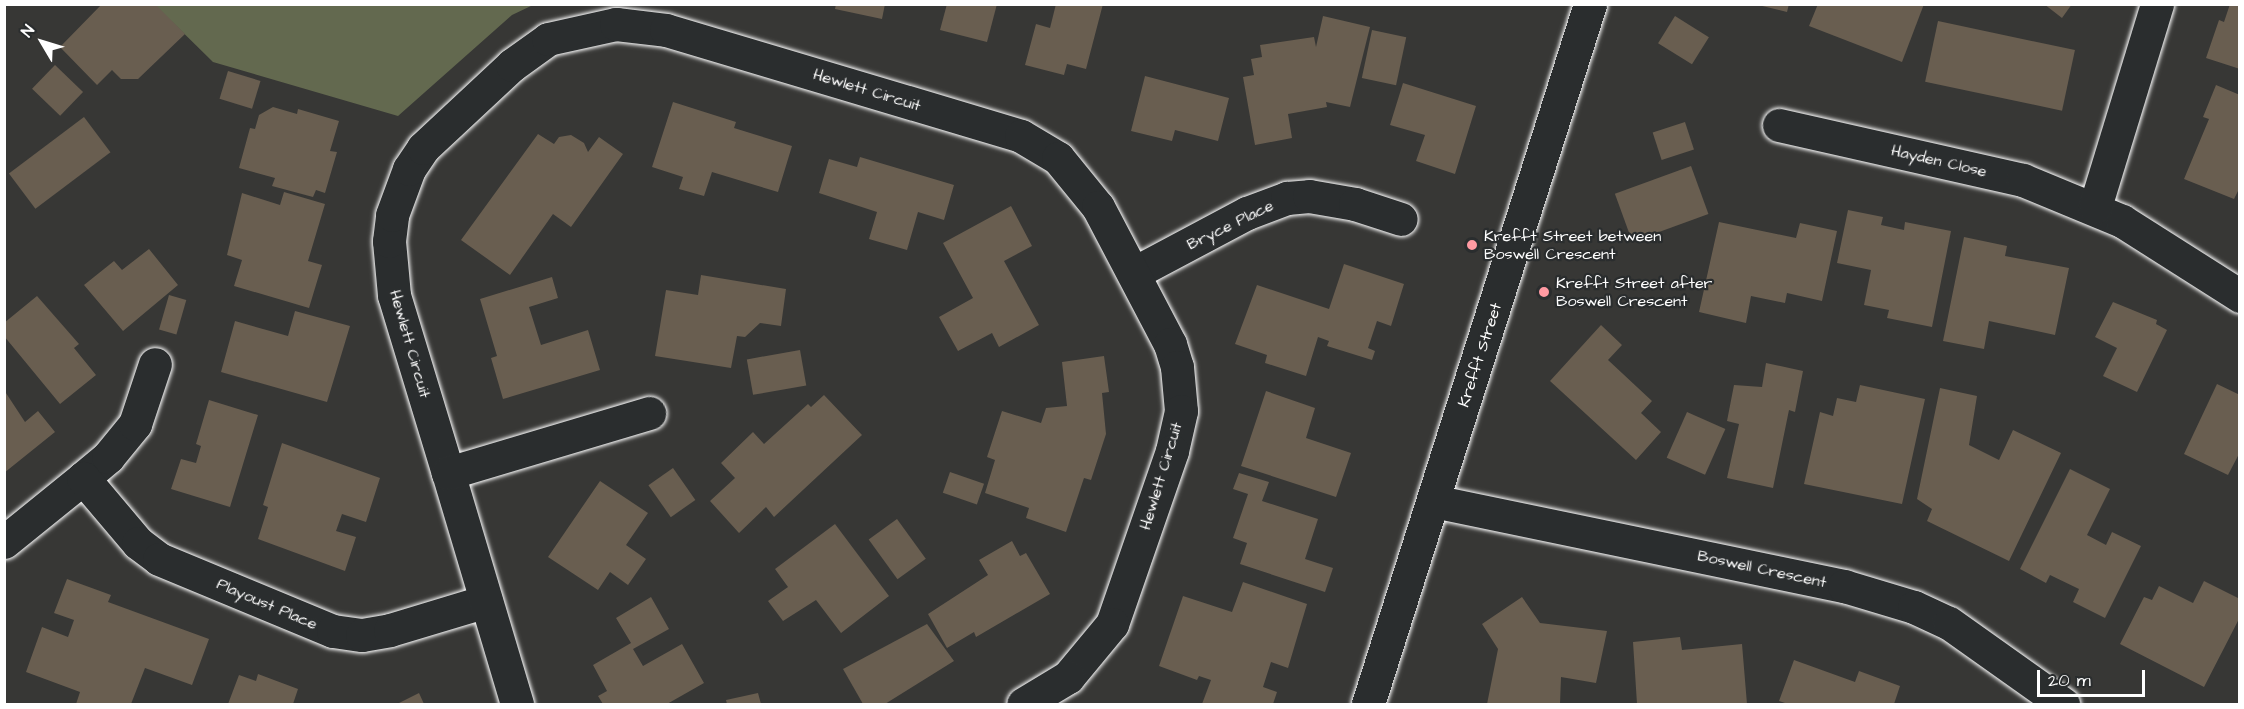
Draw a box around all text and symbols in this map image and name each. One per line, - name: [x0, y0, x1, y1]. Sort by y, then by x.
- north arrow: [12, 12, 72, 72]
- text: N: [16, 20, 40, 42]
- street label: Hewlett Circuit: [811, 65, 923, 115]
- street label: Hayden Close: [1889, 141, 1989, 181]
- street label: Bryce Place: [1184, 196, 1276, 254]
- place label: Krefft Street between Boswell Crescent: [1484, 226, 1661, 264]
- marker: Krefft Street between Boswell Crescent: [1465, 238, 1479, 252]
- place label: Krefft Street after Boswell Crescent: [1556, 273, 1712, 311]
- marker: Krefft Street after Boswell Crescent: [1537, 285, 1551, 299]
- street label: Hewlett Circuit: [385, 288, 435, 400]
- street label: Krefft Street: [1454, 300, 1506, 410]
- street label: Hewlett Circuit: [1136, 420, 1186, 532]
- street label: Boswell Crescent: [1696, 546, 1828, 592]
- street label: Playoust Place: [214, 574, 320, 634]
- scale bar: [2040, 658, 2148, 696]
- text: 20 m: [2048, 668, 2091, 693]

